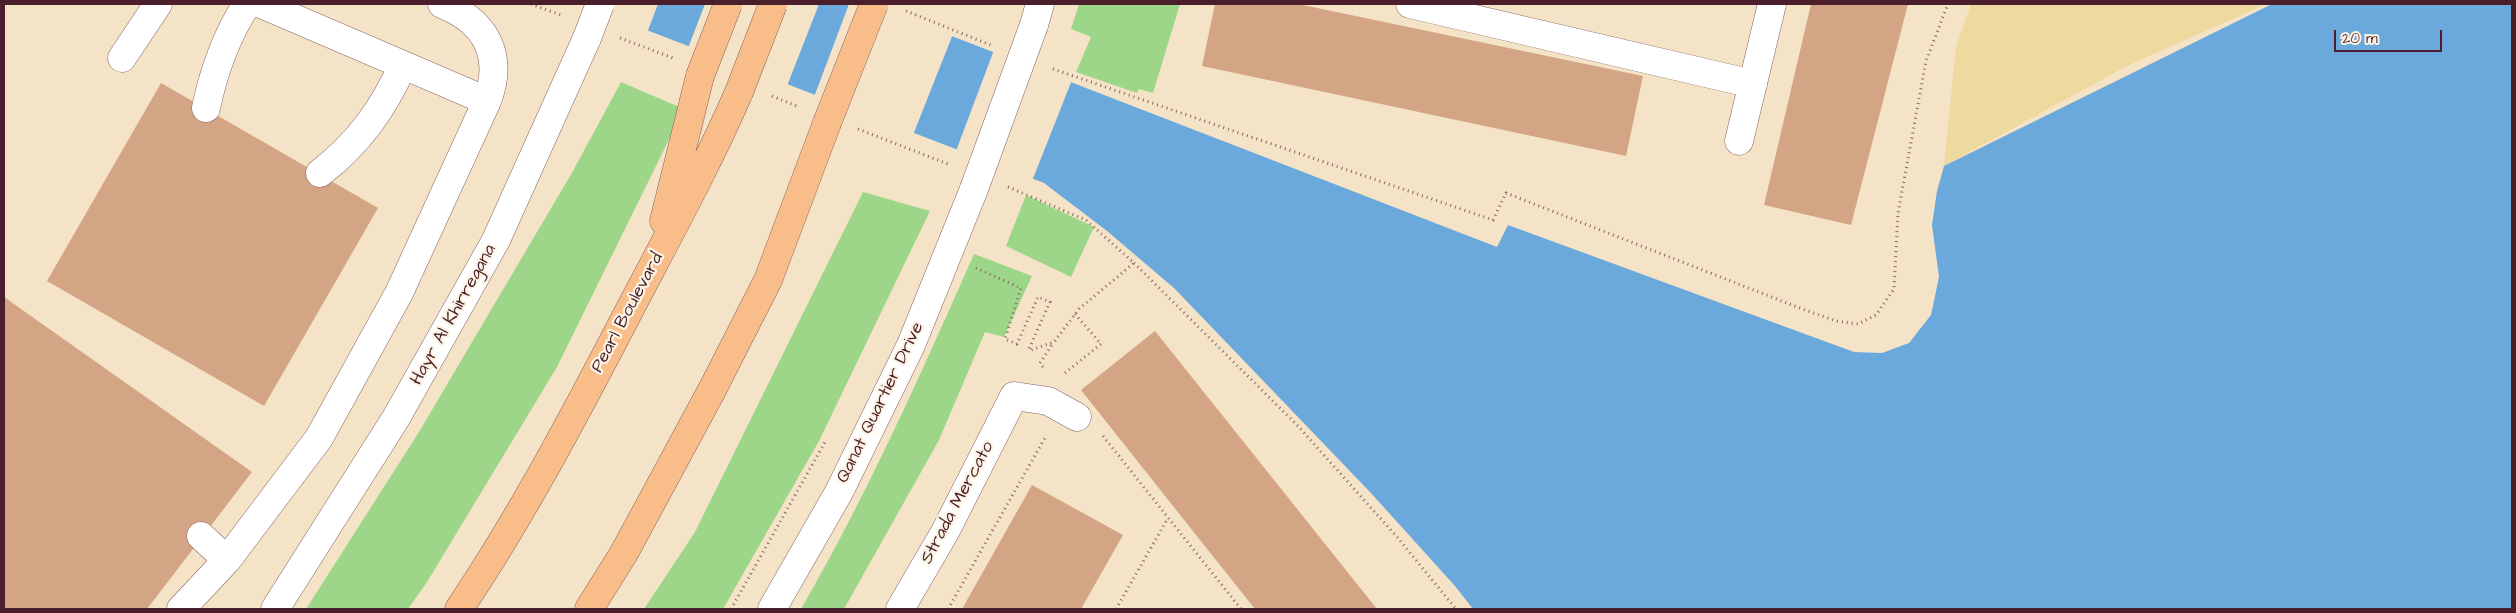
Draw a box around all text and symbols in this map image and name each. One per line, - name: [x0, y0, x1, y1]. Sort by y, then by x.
- scale bar: [2336, 20, 2444, 52]
- text: 20 m: [2342, 28, 2378, 49]
- street label: Hayr Al Khirregana: [406, 241, 502, 389]
- street label: Pearl Boulevard: [587, 249, 669, 377]
- street label: Qanat Quartier Drive: [833, 319, 929, 487]
- street label: Strada Mercato: [917, 438, 999, 568]

